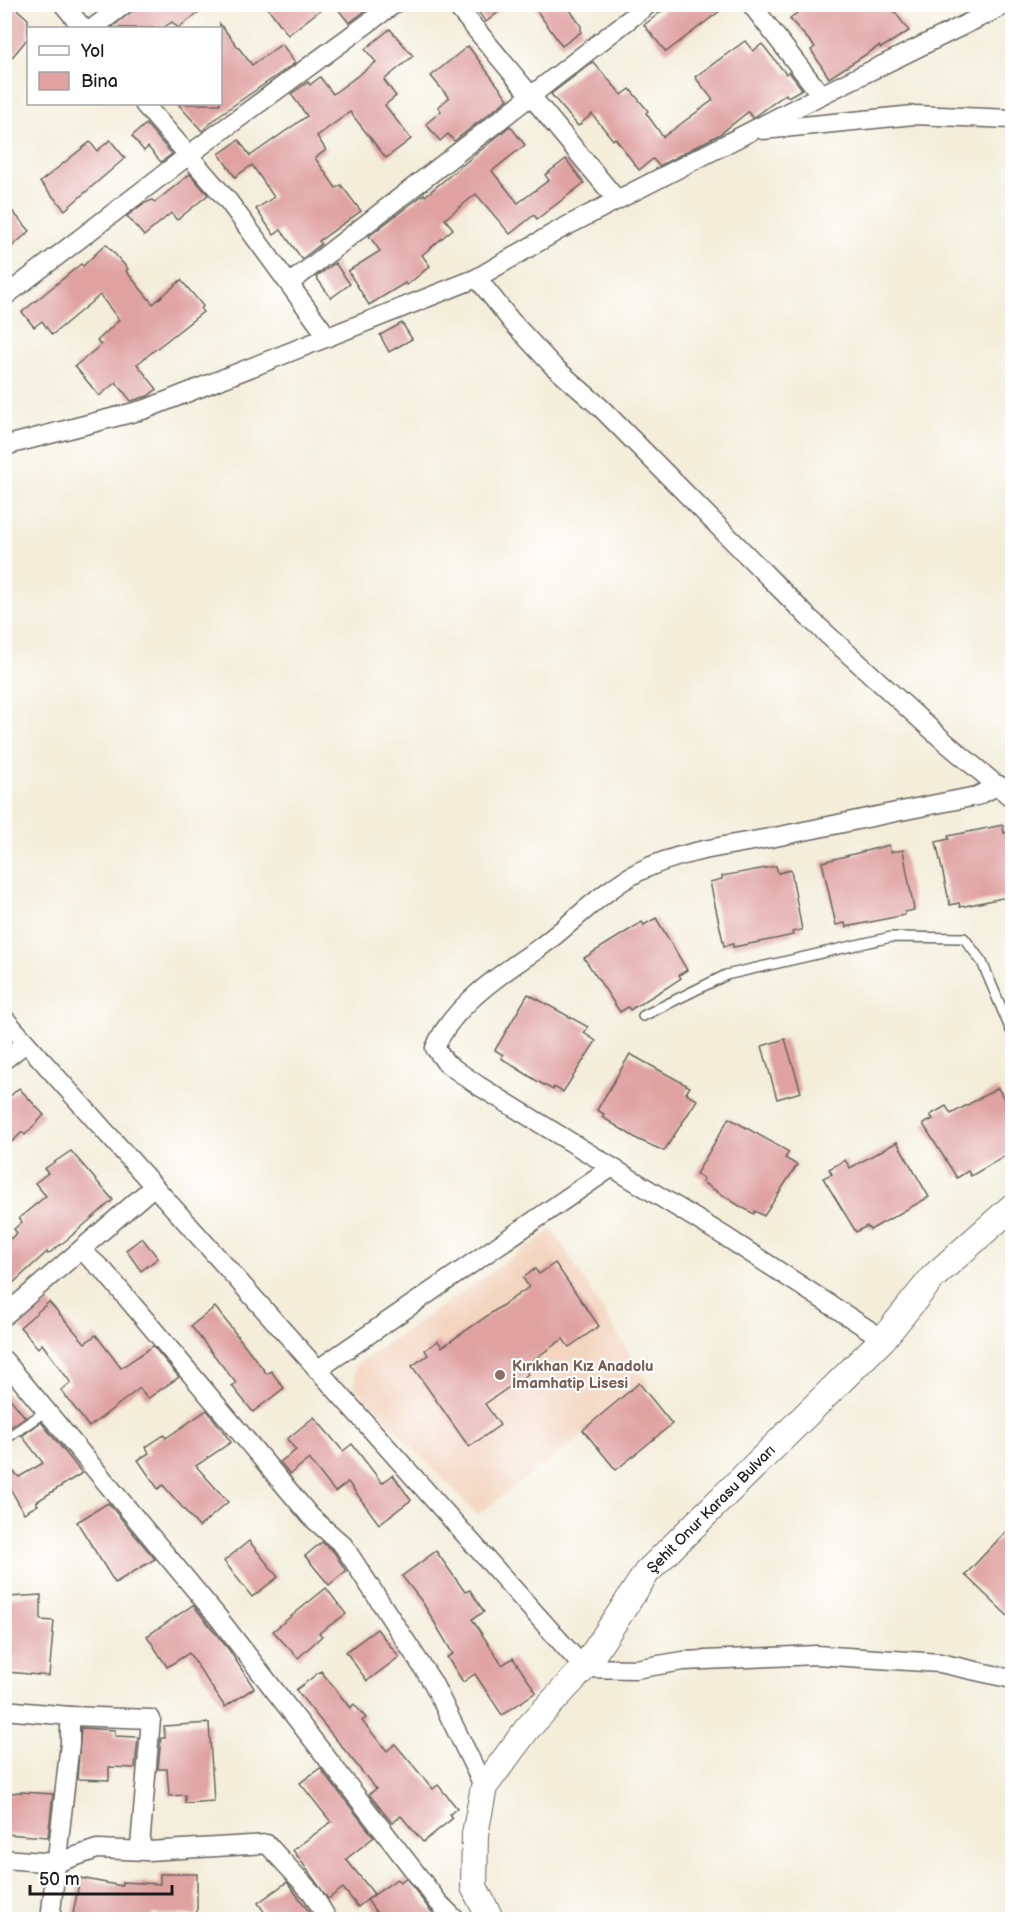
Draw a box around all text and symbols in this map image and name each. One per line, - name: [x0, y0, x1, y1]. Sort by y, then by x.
- legend: [27, 27, 222, 105]
- text: Yol: [80, 41, 104, 62]
- text: Bina: [81, 71, 118, 92]
- place label: Kırıkhan Kız Anadolu İmamhatip Lisesi: [512, 1357, 653, 1393]
- marker: Kırıkhan Kız Anadolu İmamhatip Lisesi: [493, 1368, 507, 1382]
- street label: Şehit Onur Karasu Bulvarı: [643, 1441, 780, 1578]
- scale bar: [30, 1858, 172, 1896]
- text: 50 m: [39, 1869, 80, 1890]

